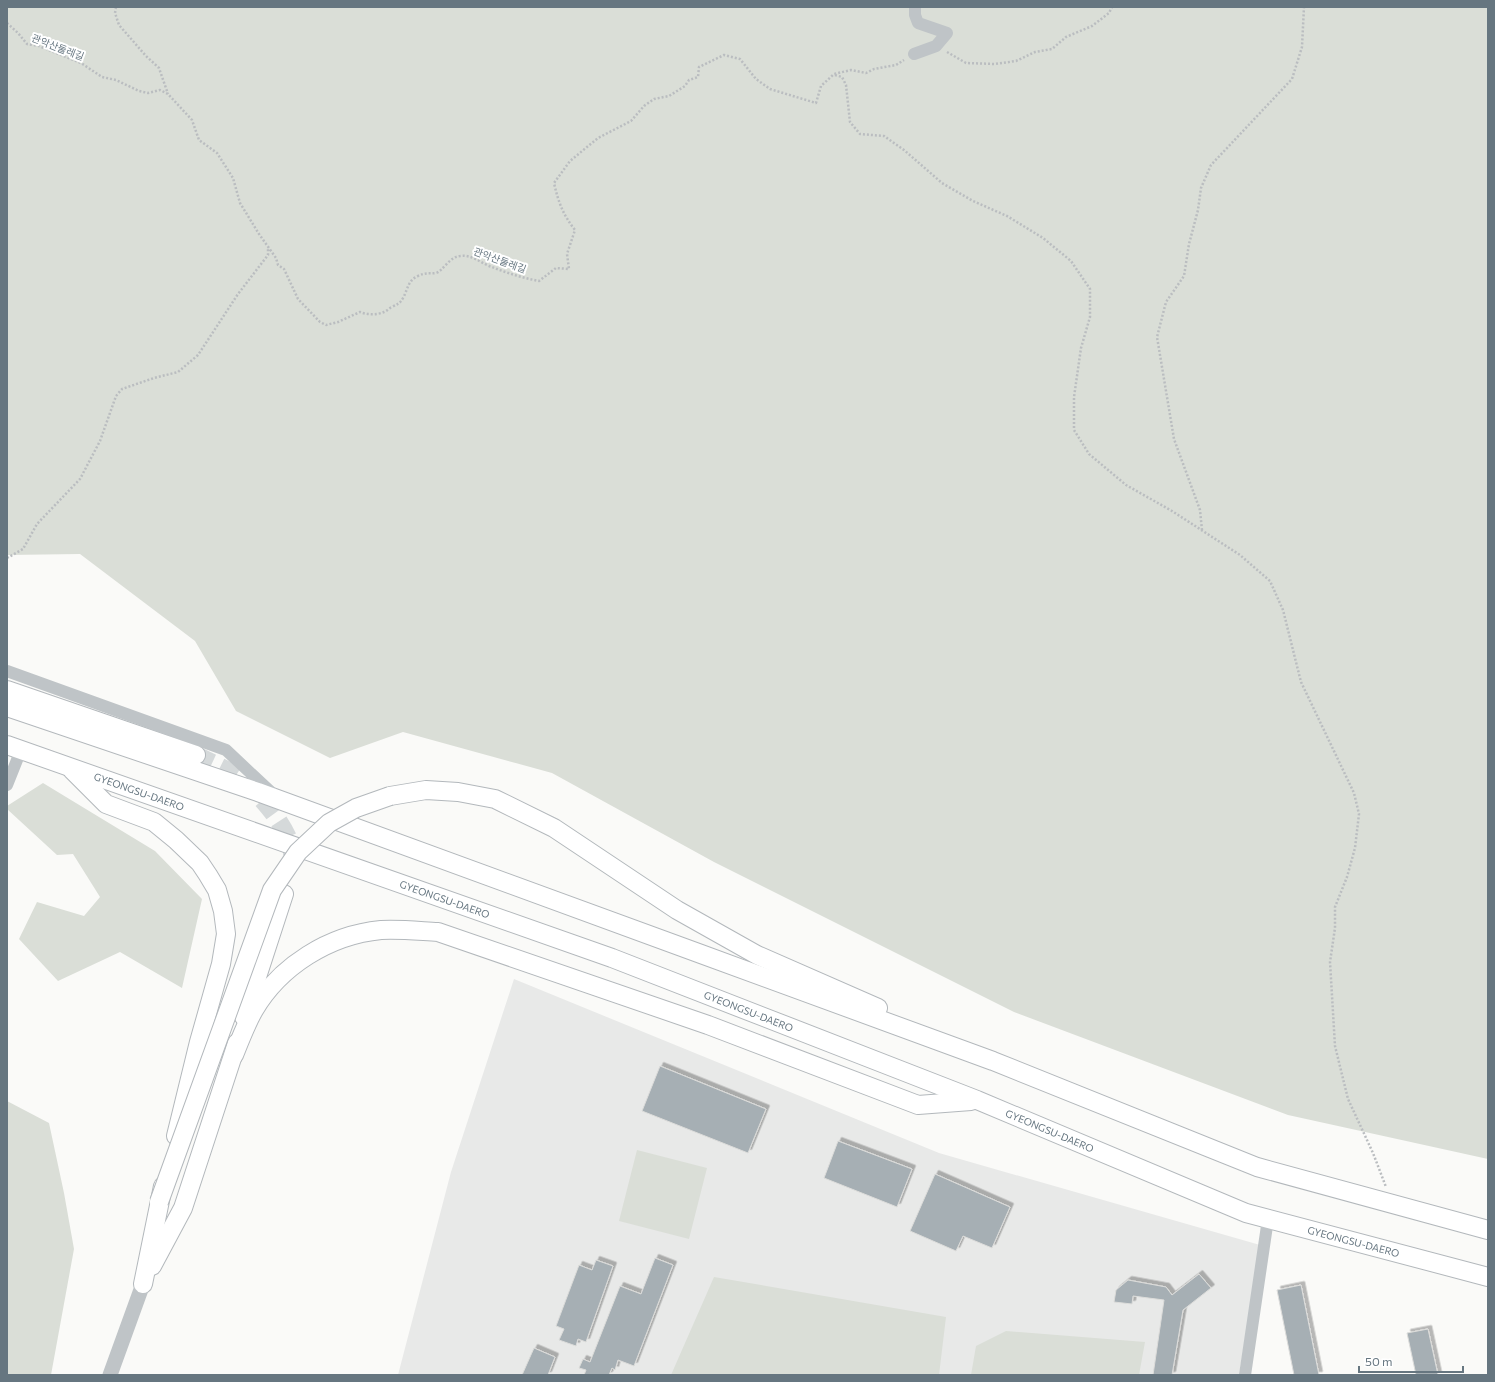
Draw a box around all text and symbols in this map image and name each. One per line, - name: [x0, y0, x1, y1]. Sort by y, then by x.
- street label: 관악산둘레길: [30, 32, 86, 62]
- street label: 관악산둘레길: [472, 245, 528, 275]
- street label: GYEONGSU-DAERO: [92, 770, 186, 813]
- street label: GYEONGSU-DAERO: [398, 878, 491, 920]
- street label: GYEONGSU-DAERO: [702, 988, 795, 1034]
- street label: GYEONGSU-DAERO: [1004, 1107, 1096, 1154]
- street label: GYEONGSU-DAERO: [1306, 1224, 1401, 1259]
- scale bar: [1359, 1348, 1463, 1374]
- text: 50 m: [1365, 1354, 1393, 1368]

